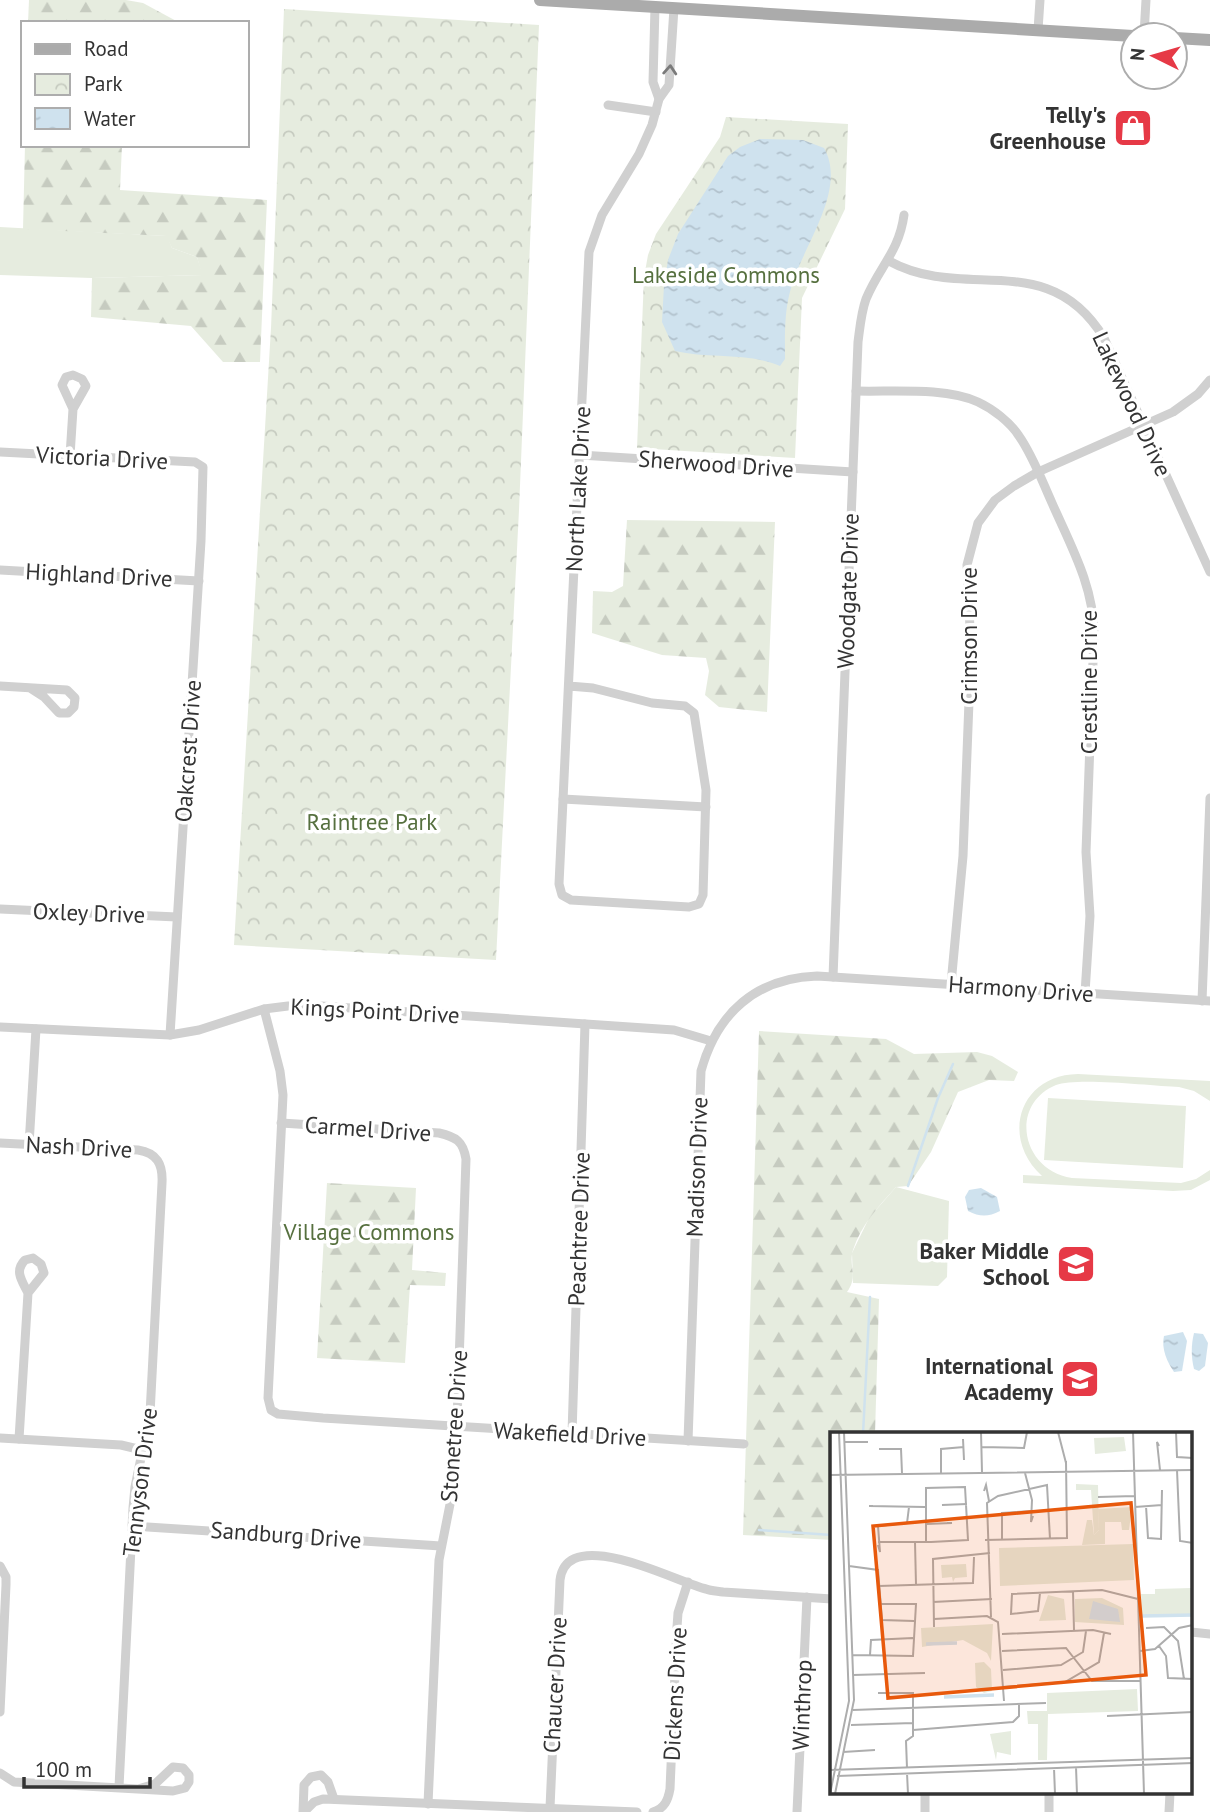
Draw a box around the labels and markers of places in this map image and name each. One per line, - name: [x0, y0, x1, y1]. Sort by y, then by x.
- place label: Telly's Greenhouse: [989, 100, 1106, 155]
- shop icon: Telly's Greenhouse: [1112, 107, 1154, 149]
- place label: Baker Middle School: [920, 1236, 1049, 1291]
- school or university icon: Baker Middle School: [1055, 1243, 1097, 1285]
- place label: International Academy: [925, 1351, 1054, 1406]
- school or university icon: International Academy: [1059, 1358, 1101, 1400]

